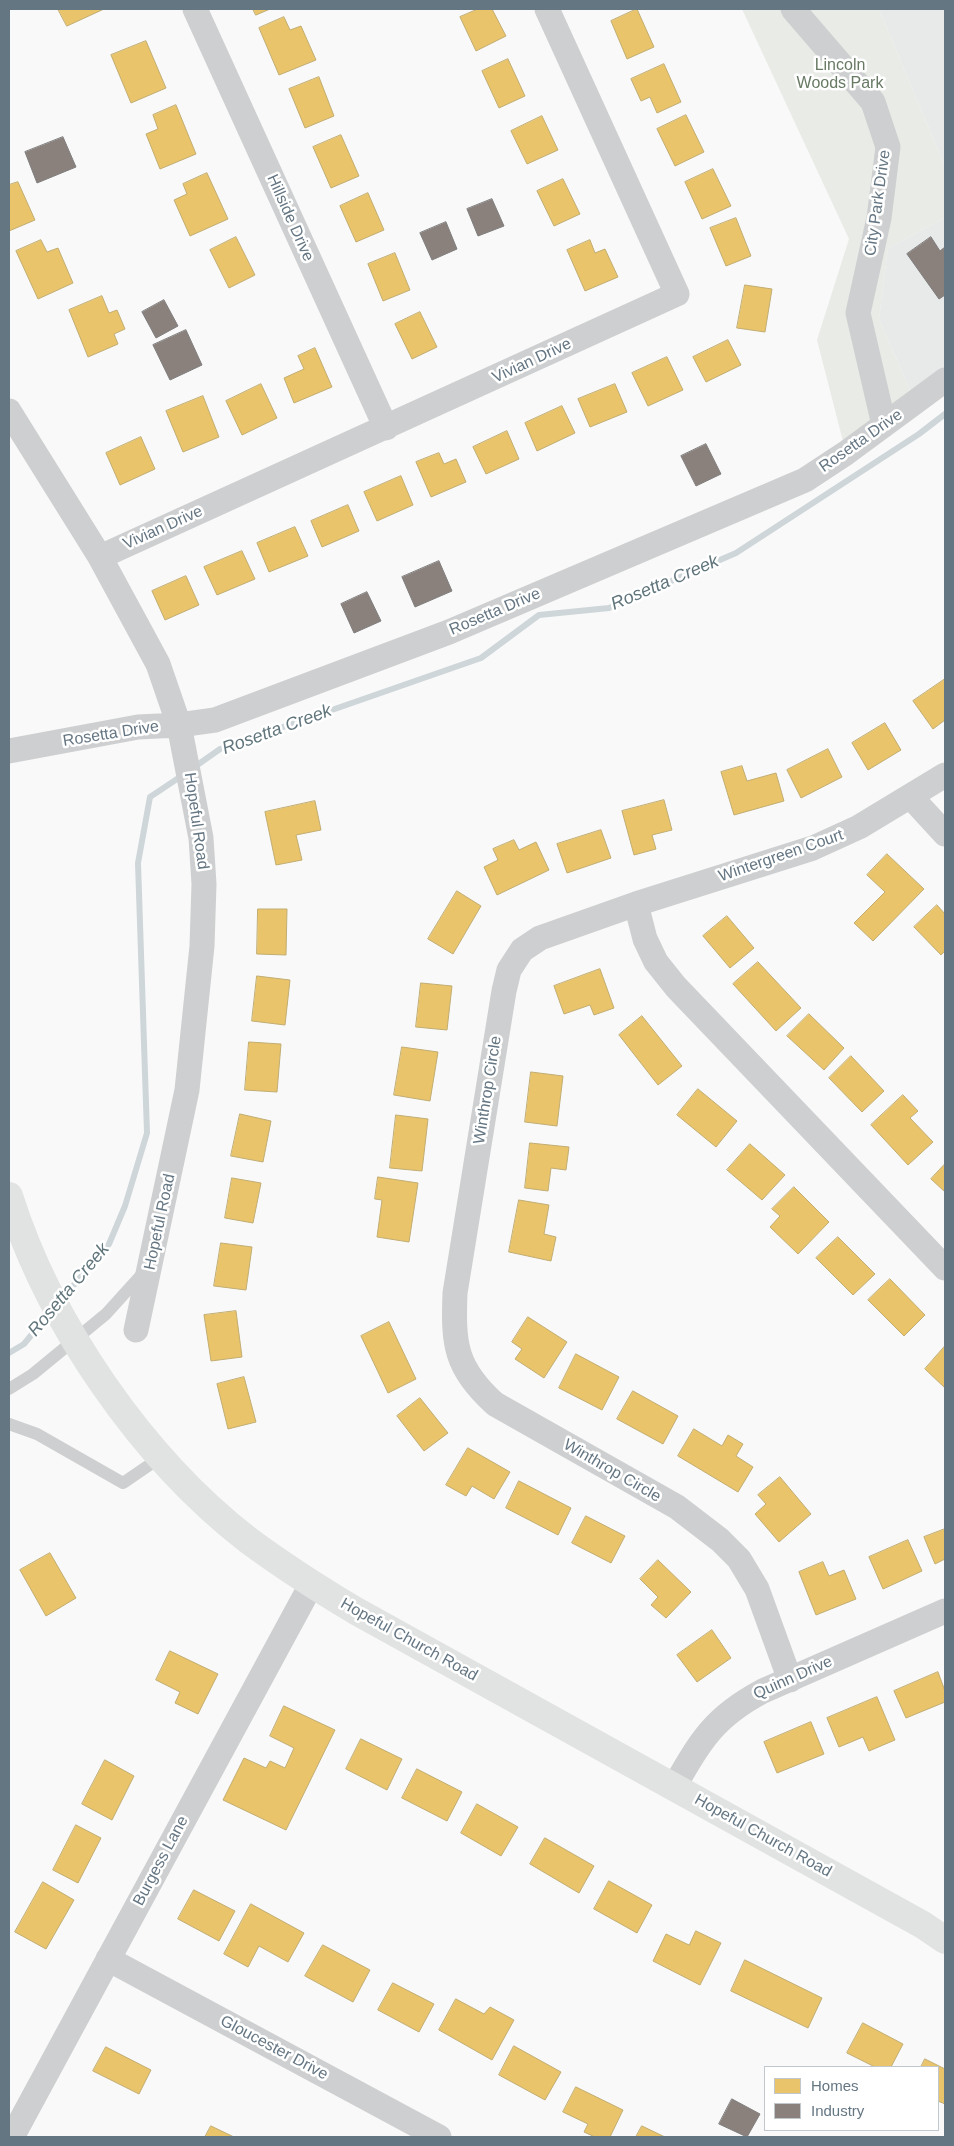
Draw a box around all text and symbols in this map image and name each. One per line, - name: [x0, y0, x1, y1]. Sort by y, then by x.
- park label: Lincoln Woods Park: [797, 56, 883, 94]
- street label: City Park Drive: [861, 149, 895, 257]
- street label: Hillside Drive: [262, 171, 318, 265]
- street label: Vivian Drive: [489, 334, 575, 388]
- street label: Rosetta Drive: [816, 405, 906, 477]
- street label: Vivian Drive: [120, 502, 206, 554]
- water label: Rosetta Creek: [608, 551, 722, 615]
- street label: Rosetta Drive: [447, 584, 543, 640]
- water label: Rosetta Creek: [219, 700, 335, 760]
- street label: Rosetta Drive: [62, 717, 160, 751]
- street label: Hopeful Road: [180, 771, 212, 871]
- street label: Wintergreen Court: [716, 826, 846, 886]
- street label: Winthrop Circle: [470, 1034, 506, 1146]
- street label: Hopeful Road: [140, 1172, 180, 1272]
- water label: Rosetta Creek: [24, 1239, 114, 1341]
- street label: Winthrop Circle: [560, 1435, 664, 1507]
- street label: Hopeful Church Road: [337, 1594, 481, 1686]
- street label: Quinn Drive: [751, 1652, 835, 1704]
- street label: Hopeful Church Road: [691, 1790, 835, 1882]
- street label: Burgess Lane: [129, 1813, 193, 1909]
- street label: Gloucester Drive: [217, 2012, 331, 2084]
- legend: [764, 2066, 939, 2131]
- text: Homes: [811, 2077, 859, 2094]
- text: Industry: [811, 2102, 864, 2119]

